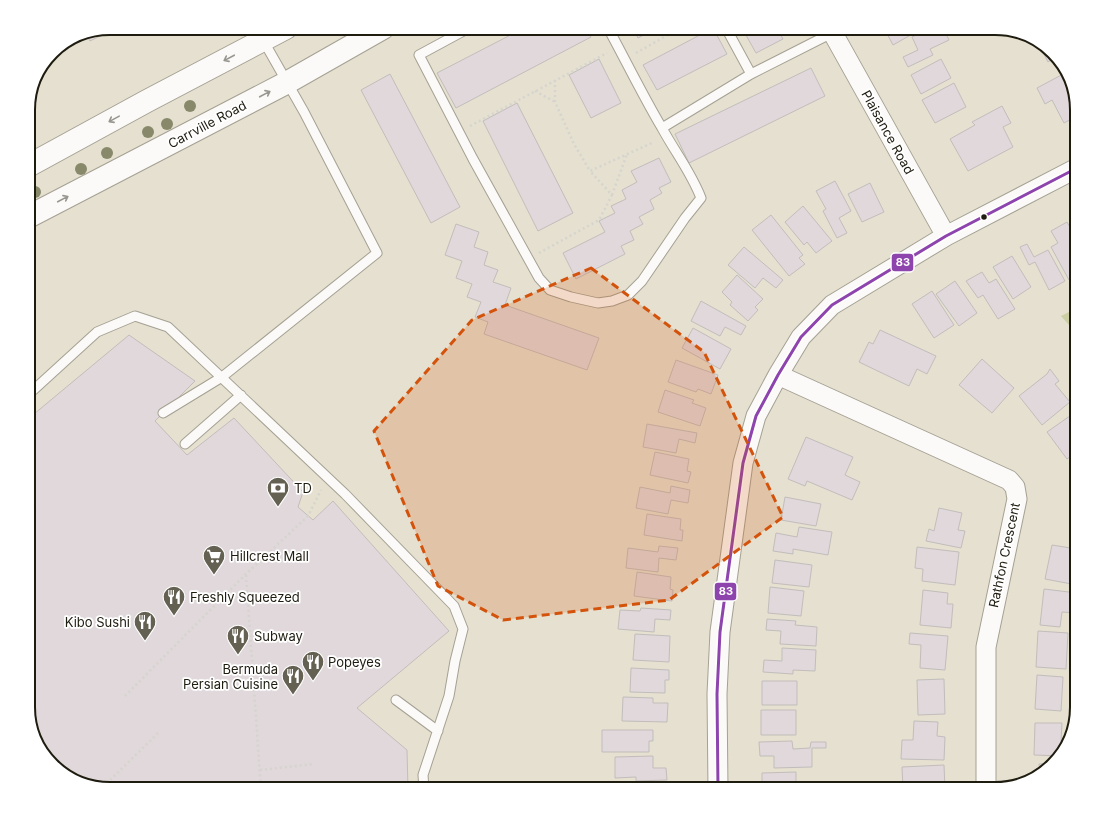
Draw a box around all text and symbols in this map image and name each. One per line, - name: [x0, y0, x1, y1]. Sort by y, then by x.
- one-way arrow: [223, 55, 235, 62]
- street label: Plaisance Road: [858, 87, 918, 177]
- one-way arrow: [259, 90, 271, 97]
- street label: Carrville Road: [165, 97, 249, 151]
- one-way arrow: [108, 116, 120, 123]
- one-way arrow: [57, 195, 69, 202]
- unlabelled marker: [979, 212, 989, 222]
- line badge: 83: [891, 253, 914, 272]
- text: 83: [896, 255, 910, 269]
- bank icon: TD: [265, 475, 291, 508]
- place label: TD: [294, 480, 312, 496]
- street label: Rathfon Crescent: [985, 501, 1023, 609]
- supermarket icon: Hillcrest Mall: [201, 543, 227, 576]
- place label: Hillcrest Mall: [230, 548, 309, 564]
- line badge: 83: [714, 582, 737, 601]
- restaurant icon: Freshly Squeezed: [161, 584, 187, 617]
- text: 83: [719, 584, 733, 598]
- place label: Freshly Squeezed: [190, 589, 300, 605]
- restaurant icon: Kibo Sushi: [132, 609, 158, 642]
- place label: Kibo Sushi: [65, 614, 130, 630]
- restaurant icon: Subway: [225, 623, 251, 656]
- place label: Subway: [254, 628, 303, 644]
- restaurant icon: Popeyes: [300, 649, 326, 682]
- place label: Popeyes: [328, 654, 381, 670]
- place label: Bermuda Persian Cuisine: [183, 661, 278, 692]
- restaurant icon: Bermuda Persian Cuisine: [280, 663, 306, 696]

